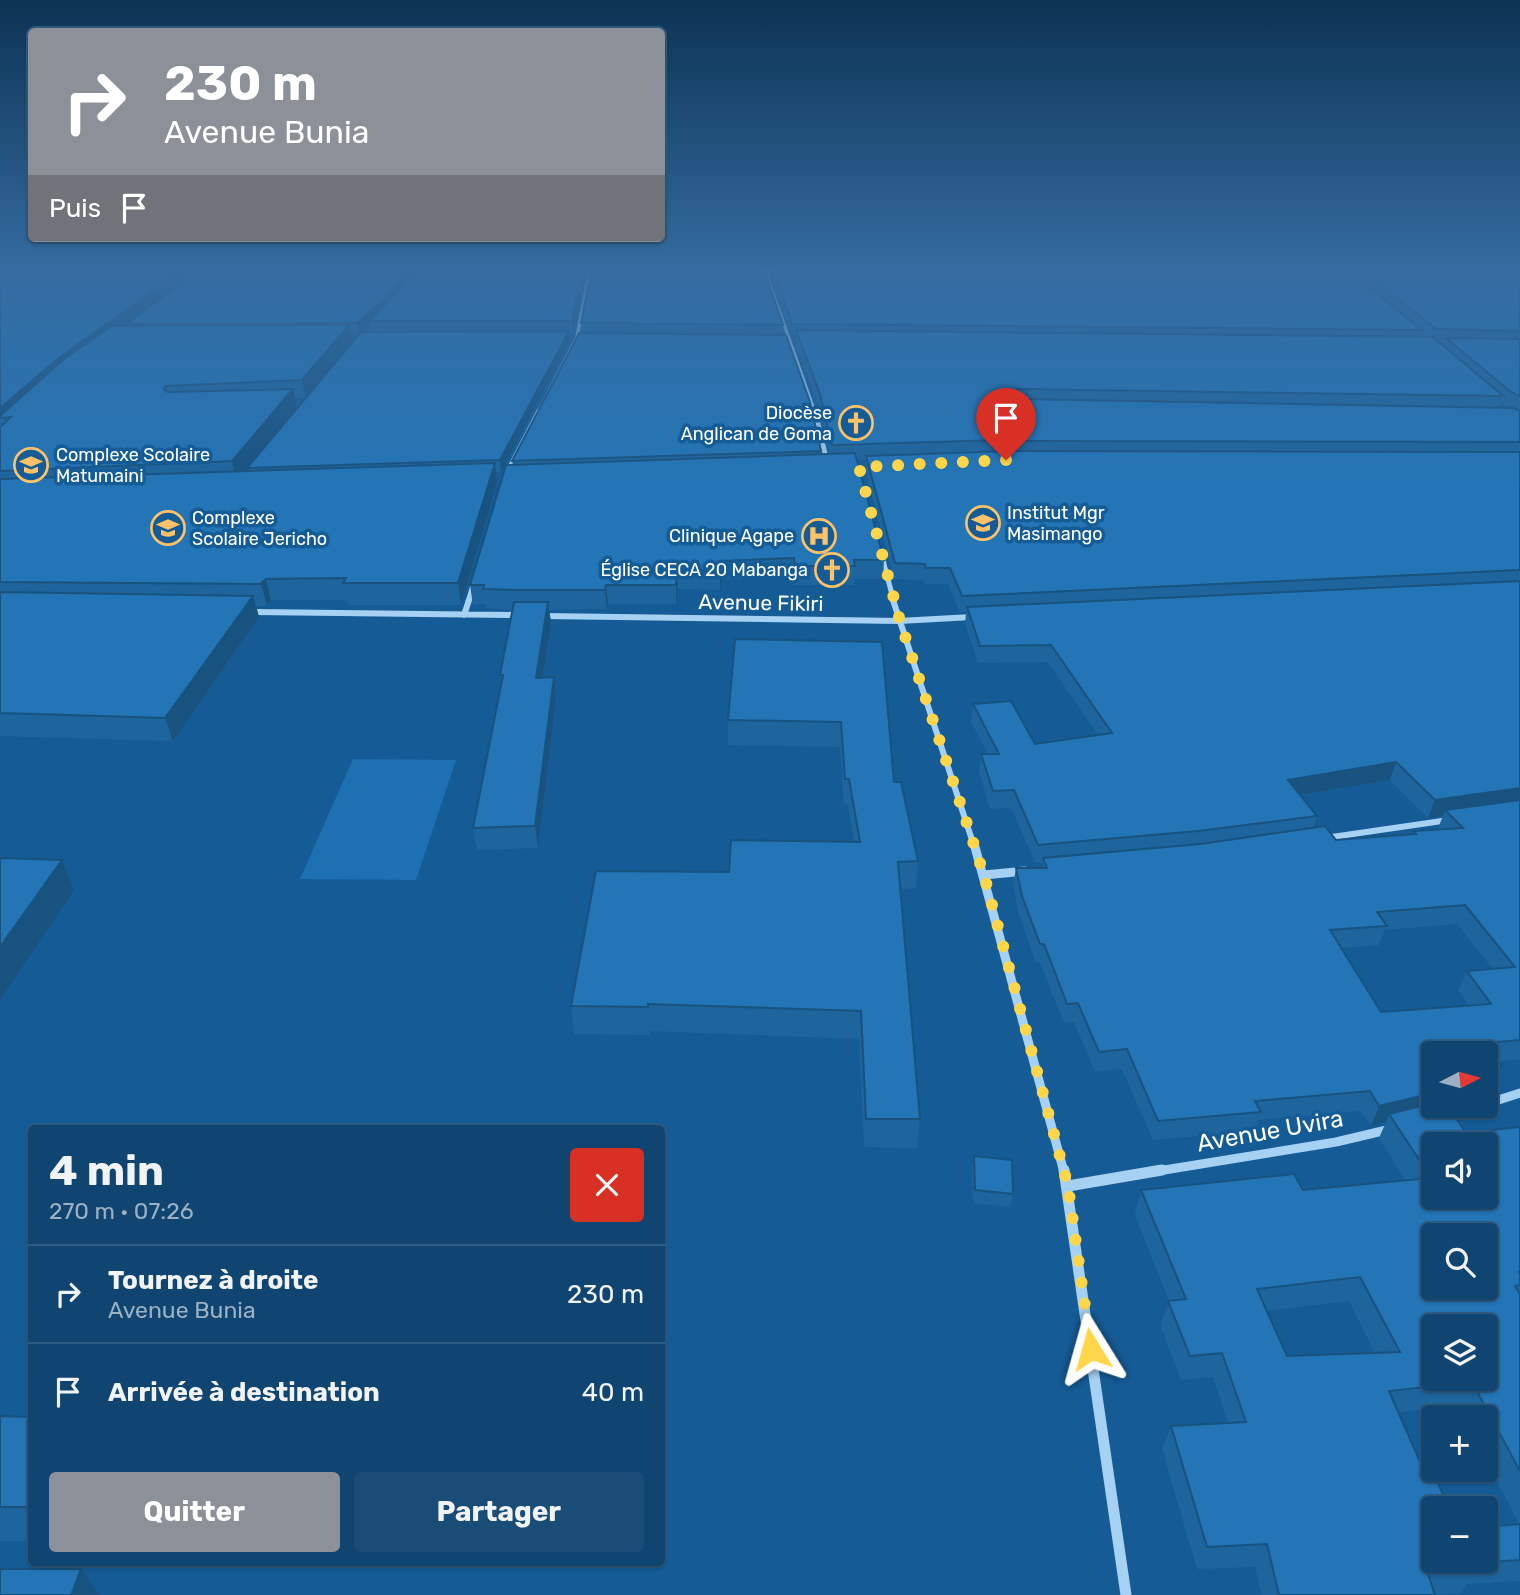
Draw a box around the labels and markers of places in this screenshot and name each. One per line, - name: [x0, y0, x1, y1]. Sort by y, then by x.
- pin: [976, 388, 1036, 460]
- place label: Diocèse Anglican de Goma: [681, 402, 832, 445]
- church icon: Diocèse Anglican de Goma: [837, 404, 875, 442]
- place label: Complexe Scolaire Matumaini: [56, 444, 210, 487]
- school or university icon: Complexe Scolaire Matumaini: [12, 446, 50, 484]
- place label: Institut Mgr Masimango: [1007, 502, 1105, 545]
- school or university icon: Institut Mgr Masimango: [964, 504, 1002, 542]
- place label: Complexe Scolaire Jericho: [192, 507, 327, 550]
- school or university icon: Complexe Scolaire Jericho: [149, 509, 187, 547]
- hospital icon: Clinique Agape: [800, 517, 838, 555]
- place label: Clinique Agape: [669, 525, 794, 547]
- church icon: Église CECA 20 Mabanga: [813, 551, 851, 589]
- place label: Église CECA 20 Mabanga: [601, 559, 808, 581]

